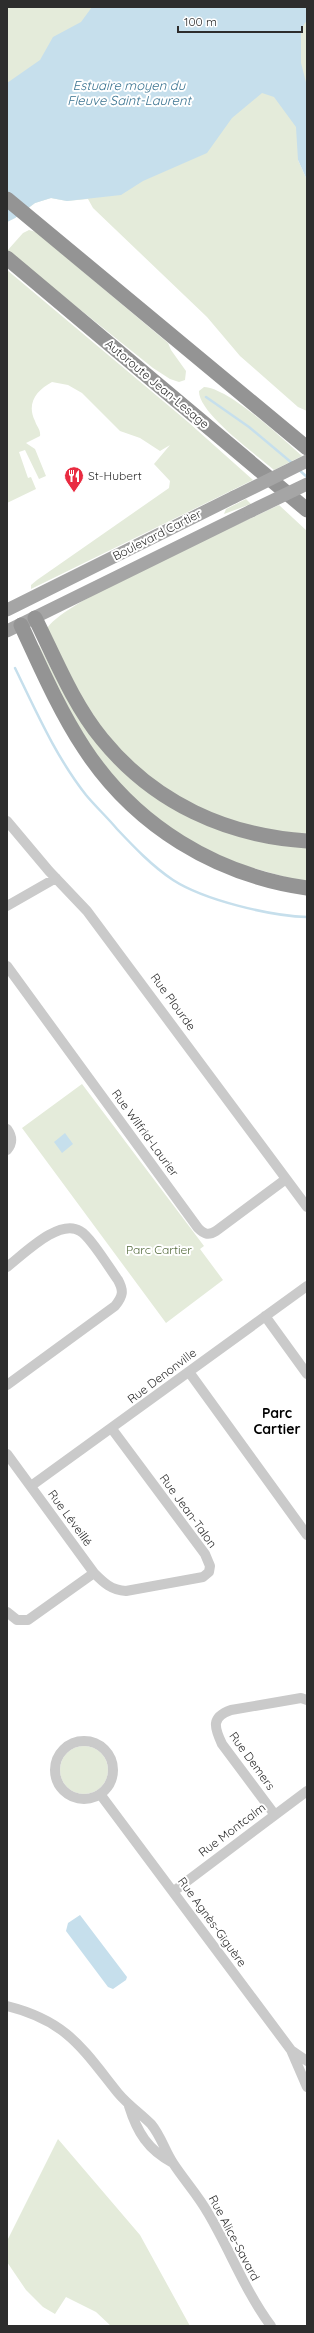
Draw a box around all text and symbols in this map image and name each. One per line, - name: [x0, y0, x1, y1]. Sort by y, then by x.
- scale bar: [178, 8, 302, 34]
- text: 100 m: [184, 14, 217, 29]
- water label: Estuaire moyen du Fleuve Saint-Laurent: [67, 77, 192, 108]
- street label: Autoroute Jean-Lesage: [102, 336, 212, 432]
- restaurant icon: St-Hubert: [63, 465, 85, 493]
- place label: St-Hubert: [88, 468, 142, 483]
- street label: Boulevard Cartier: [110, 506, 204, 563]
- street label: Rue Plourde: [148, 970, 199, 1033]
- street label: Rue Wilfrid-Laurier: [109, 1086, 182, 1180]
- park label: Parc Cartier: [126, 1242, 192, 1257]
- street label: Rue Denonville: [124, 1345, 199, 1406]
- district label: Parc Cartier: [253, 1404, 301, 1438]
- street label: Rue Jean-Talon: [157, 1471, 220, 1551]
- street label: Rue Léveillé: [45, 1487, 96, 1549]
- street label: Rue Demers: [226, 1729, 279, 1793]
- street label: Rue Montcalm: [195, 1799, 268, 1860]
- street label: Rue Agnès-Giguère: [175, 1874, 250, 1970]
- street label: Rue Alice-Savard: [206, 2192, 263, 2283]

